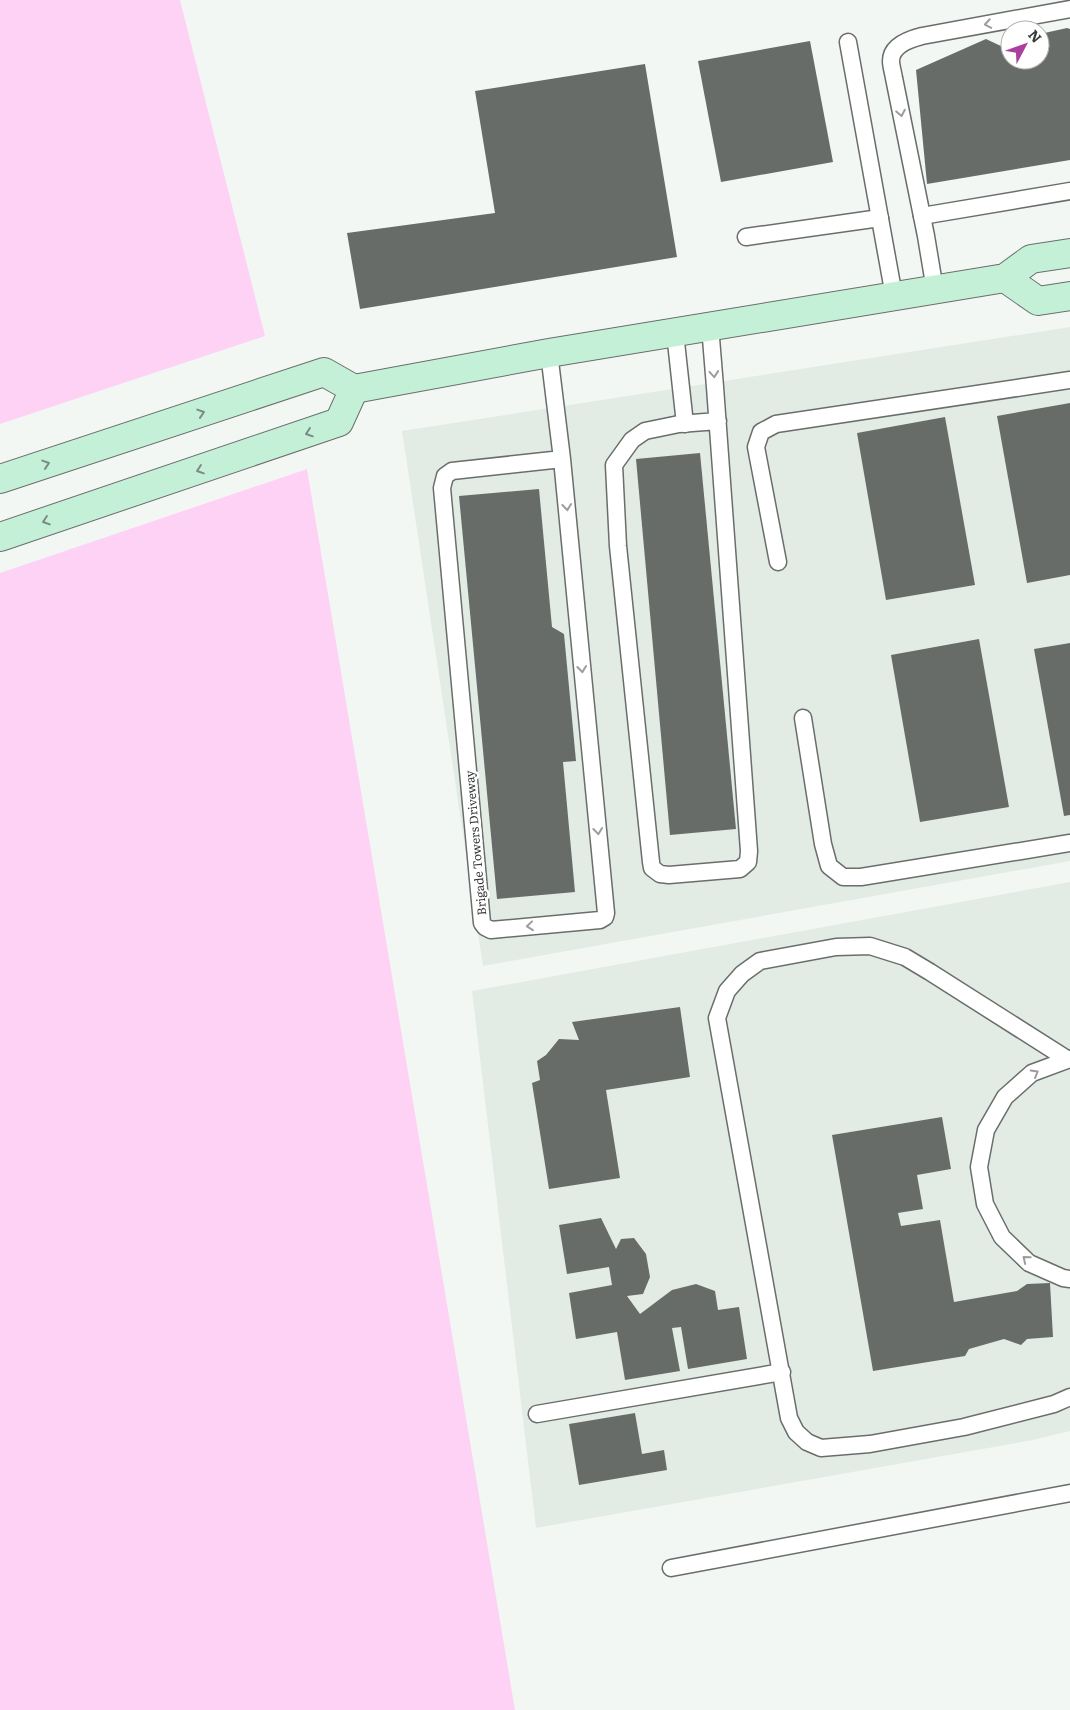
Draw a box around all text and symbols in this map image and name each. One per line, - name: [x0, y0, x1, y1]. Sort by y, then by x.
- one-way arrow: [983, 19, 992, 29]
- north arrow: [1000, 20, 1050, 70]
- text: N: [1024, 25, 1047, 47]
- one-way arrow: [896, 109, 906, 118]
- one-way arrow: [709, 370, 720, 378]
- one-way arrow: [196, 409, 204, 419]
- one-way arrow: [305, 427, 314, 437]
- one-way arrow: [42, 460, 50, 470]
- one-way arrow: [196, 464, 205, 474]
- one-way arrow: [561, 504, 572, 512]
- one-way arrow: [42, 516, 51, 526]
- one-way arrow: [577, 665, 588, 673]
- street label: Brigade Towers Driveway: [460, 770, 490, 916]
- one-way arrow: [592, 827, 603, 835]
- one-way arrow: [526, 921, 534, 932]
- one-way arrow: [1029, 1070, 1038, 1080]
- one-way arrow: [1023, 1256, 1032, 1265]

